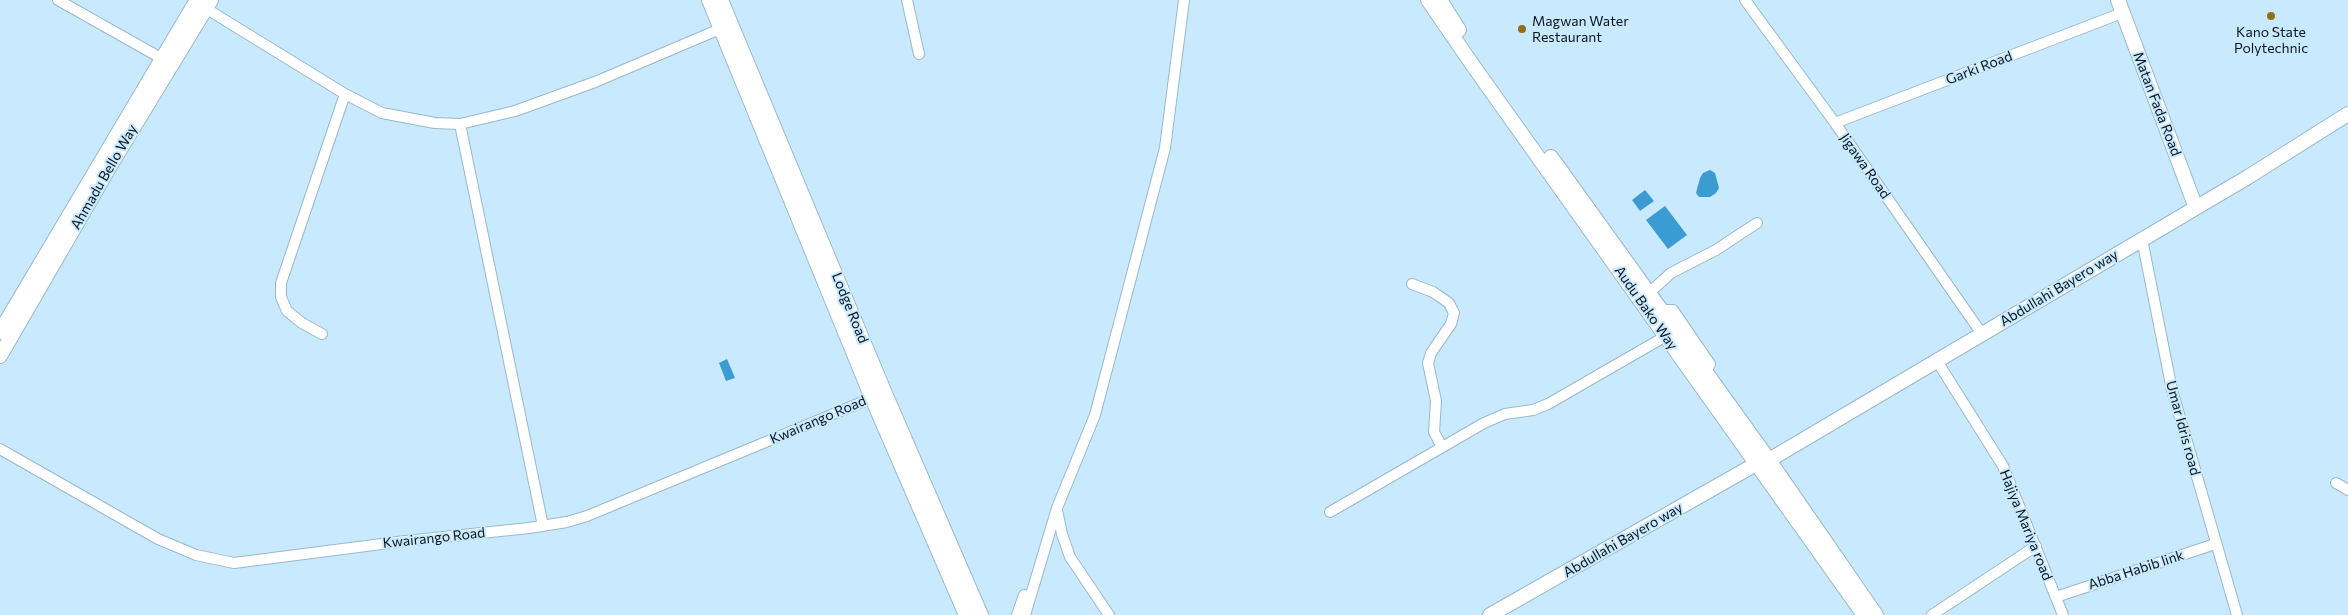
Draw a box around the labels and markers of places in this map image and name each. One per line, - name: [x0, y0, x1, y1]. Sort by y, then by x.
- marker: Kano State Polytechnic: [2265, 10, 2277, 22]
- place label: Magwan Water Restaurant: [1532, 13, 1629, 46]
- marker: Magwan Water Restaurant: [1516, 23, 1528, 35]
- place label: Kano State Polytechnic: [2234, 24, 2308, 56]

